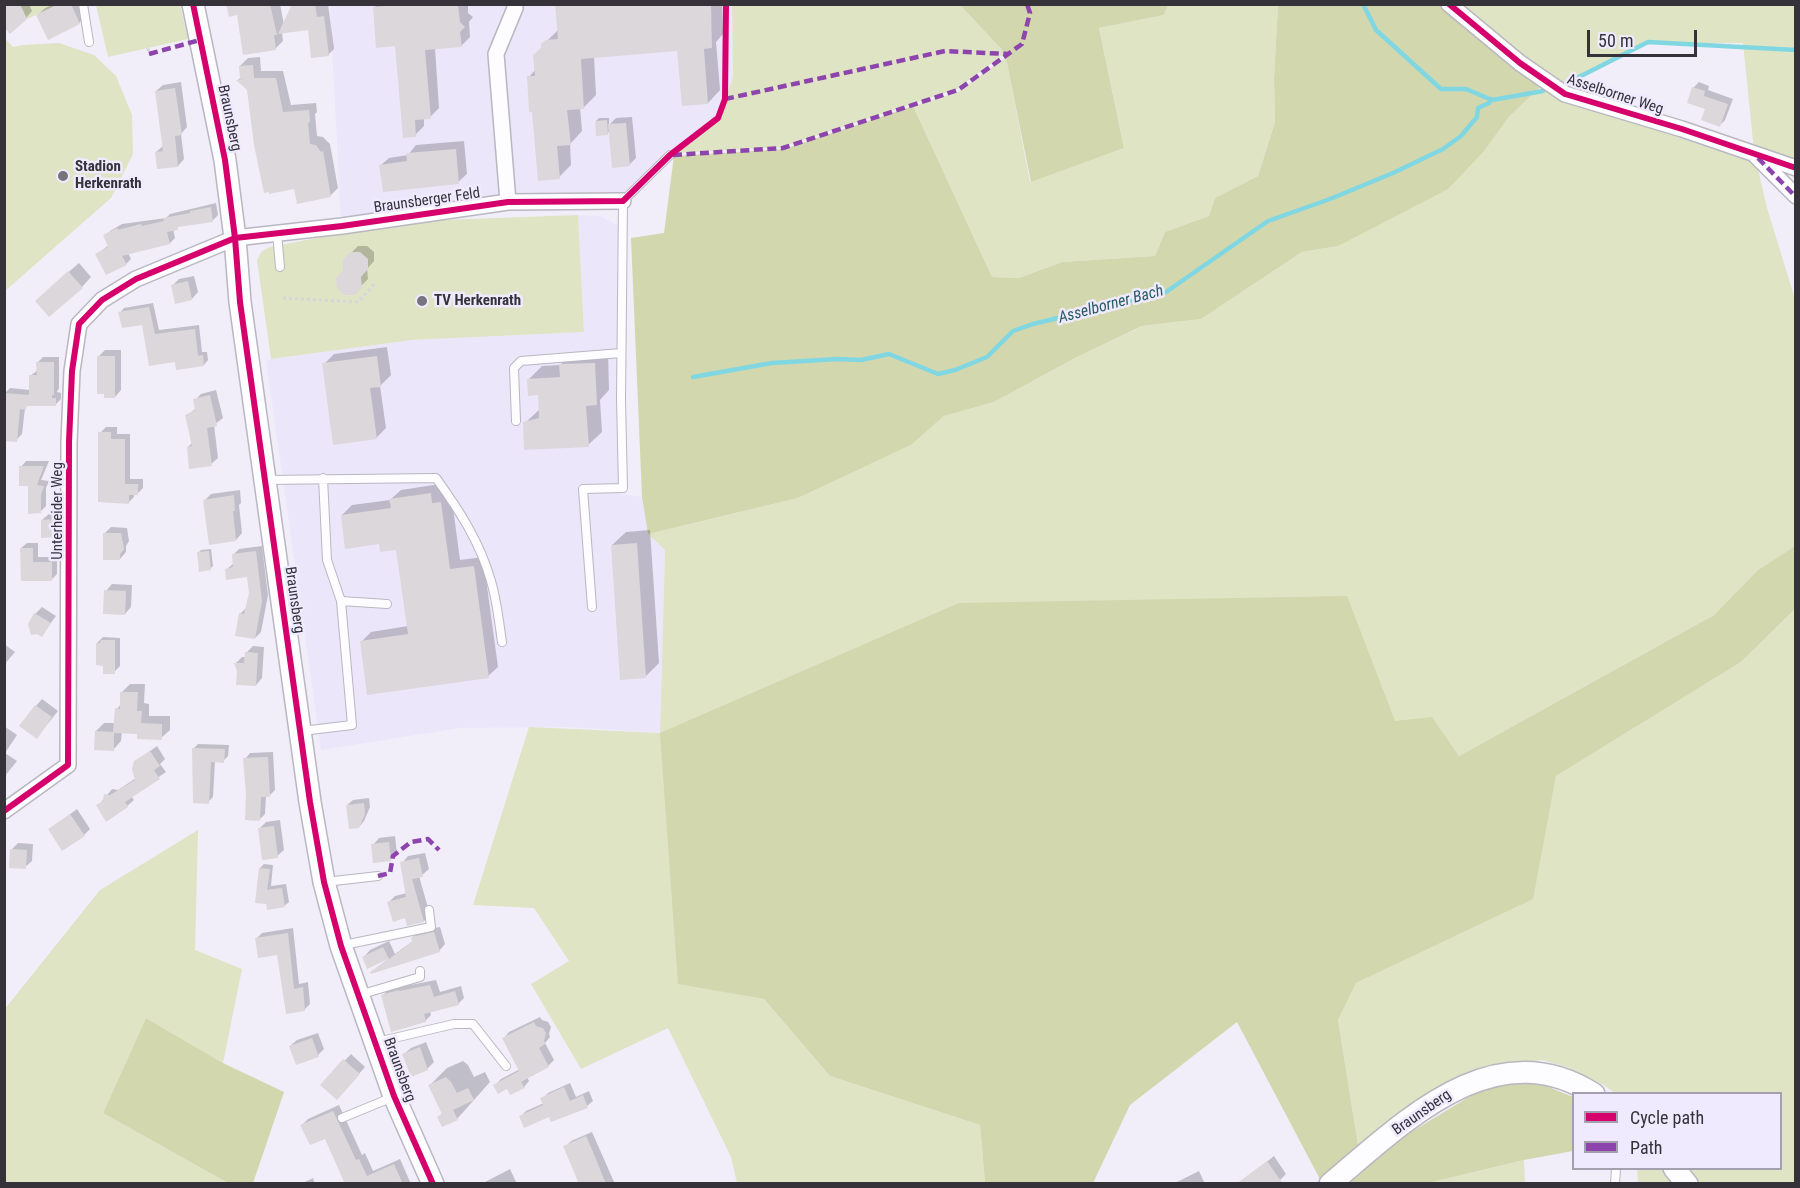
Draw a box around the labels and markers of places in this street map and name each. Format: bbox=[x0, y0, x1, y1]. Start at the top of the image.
place label: Stadion Herkenrath bbox=[75, 158, 142, 193]
marker: Stadion Herkenrath bbox=[56, 169, 70, 183]
place label: TV Herkenrath bbox=[434, 292, 521, 310]
marker: TV Herkenrath bbox=[415, 294, 429, 308]

